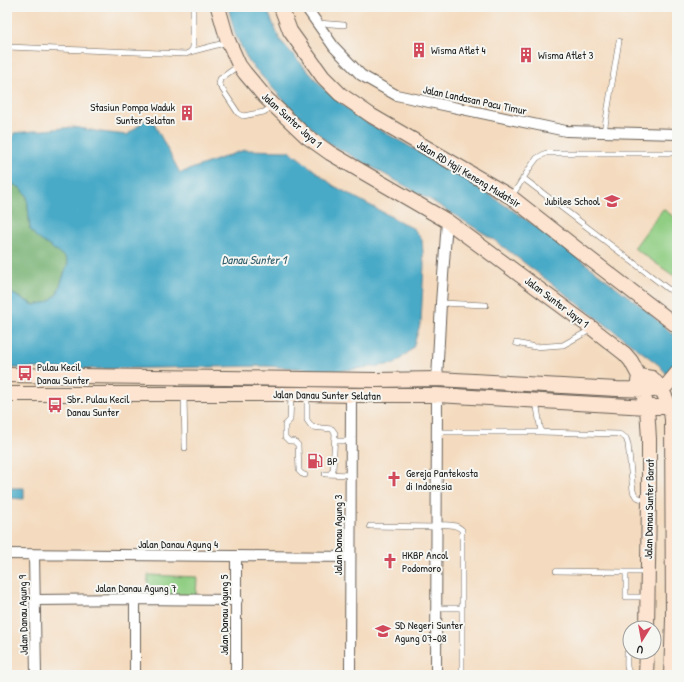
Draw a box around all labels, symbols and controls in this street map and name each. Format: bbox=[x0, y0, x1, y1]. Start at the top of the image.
building icon: Wisma Atlet 4 bbox=[410, 41, 428, 59]
place label: Wisma Atlet 4 bbox=[431, 43, 486, 57]
building icon: Wisma Atlet 3 bbox=[517, 46, 535, 64]
place label: Wisma Atlet 3 bbox=[538, 48, 594, 62]
street label: Jalan Landasan Pacu Timur bbox=[422, 82, 529, 118]
street label: Jalan Sunter Jaya 1 bbox=[259, 89, 325, 151]
place label: Stasiun Pompa Waduk Sunter Selatan bbox=[90, 100, 175, 127]
building icon: Stasiun Pompa Waduk Sunter Selatan bbox=[178, 104, 196, 122]
street label: Jalan RD Haji Keneng Mudatsir bbox=[414, 137, 524, 211]
school or university icon: Jubilee School bbox=[603, 192, 621, 210]
place label: Jubilee School bbox=[545, 194, 600, 208]
water label: Danau Sunter 1 bbox=[222, 251, 288, 268]
street label: Jalan Sunter Jaya 1 bbox=[522, 273, 592, 331]
place label: Pulau Kecil Danau Sunter bbox=[37, 360, 90, 387]
bus stop icon: Pulau Kecil Danau Sunter bbox=[16, 364, 34, 382]
street label: Jalan Danau Sunter Selatan bbox=[273, 387, 381, 403]
place label: Sbr. Pulau Kecil Danau Sunter bbox=[67, 392, 129, 419]
bus stop icon: Sbr. Pulau Kecil Danau Sunter bbox=[46, 396, 64, 414]
fuel station icon: BP bbox=[306, 452, 324, 470]
place label: BP bbox=[327, 454, 338, 468]
street label: Jalan Danau Sunter Barat bbox=[641, 458, 657, 559]
place label: Gereja Pantekosta di Indonesia bbox=[406, 466, 478, 493]
church icon: Gereja Pantekosta di Indonesia bbox=[385, 470, 403, 488]
street label: Jalan Danau Agung 3 bbox=[331, 495, 345, 575]
street label: Jalan Danau Agung 4 bbox=[138, 537, 218, 551]
place label: HKBP Ancol Podomoro bbox=[402, 548, 448, 575]
church icon: HKBP Ancol Podomoro bbox=[381, 552, 399, 570]
street label: Jalan Danau Agung 5 bbox=[217, 574, 231, 655]
street label: Jalan Danau Agung 9 bbox=[15, 575, 31, 655]
street label: Jalan Danau Agung 7 bbox=[95, 581, 177, 595]
place label: SD Negeri Sunter Agung 07-08 bbox=[395, 618, 464, 645]
north arrow bbox=[622, 620, 662, 660]
school or university icon: SD Negeri Sunter Agung 07-08 bbox=[374, 622, 392, 640]
text: U bbox=[636, 642, 644, 657]

